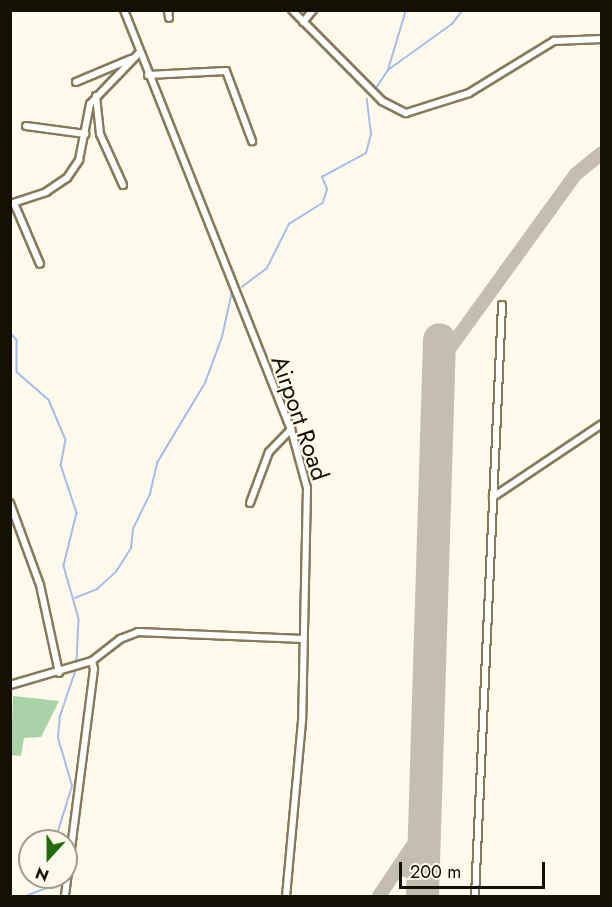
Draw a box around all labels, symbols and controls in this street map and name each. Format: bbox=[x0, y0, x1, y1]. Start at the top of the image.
street label: Airport Road bbox=[265, 352, 335, 484]
north arrow bbox=[18, 829, 78, 889]
scale bar bbox=[402, 850, 548, 888]
text: 200 m bbox=[410, 859, 461, 885]
text: N bbox=[32, 861, 52, 887]

